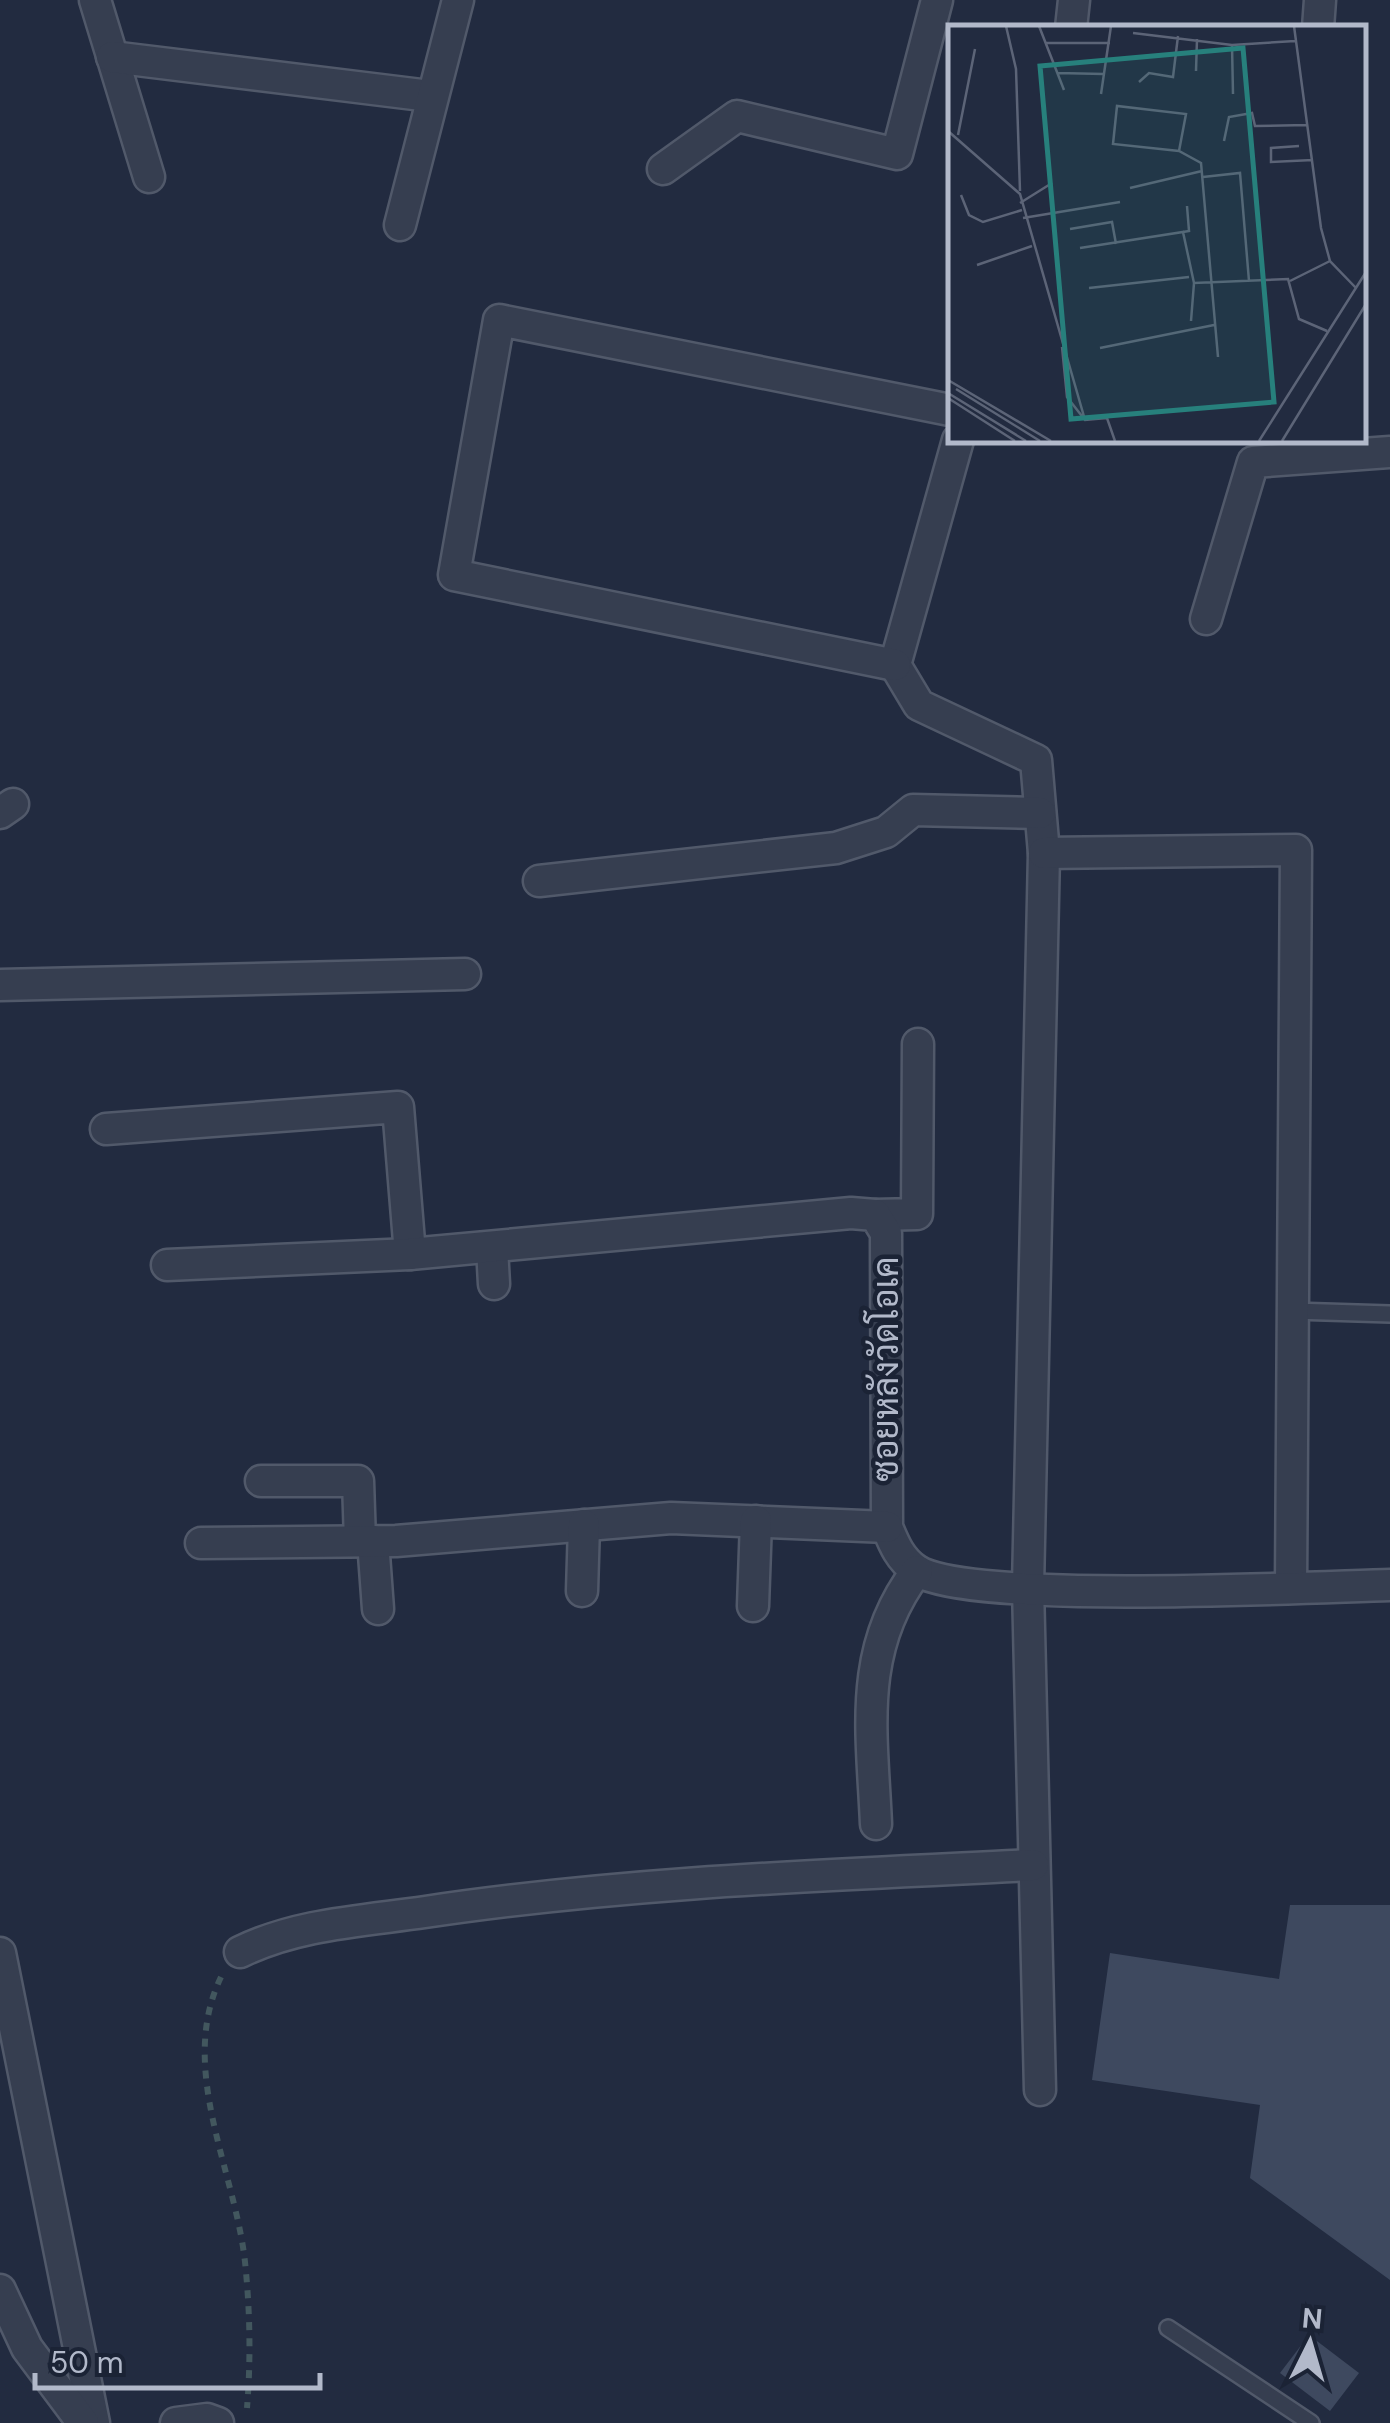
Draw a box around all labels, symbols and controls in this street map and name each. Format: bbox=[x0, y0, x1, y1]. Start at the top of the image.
inset map bbox=[948, 25, 1365, 442]
street label: ซอยหลังวัดโอเค bbox=[863, 1257, 909, 1481]
north arrow bbox=[1260, 2293, 1360, 2393]
text: N bbox=[1300, 2299, 1324, 2338]
scale bar bbox=[35, 2328, 320, 2390]
text: 50 m bbox=[50, 2343, 124, 2382]

